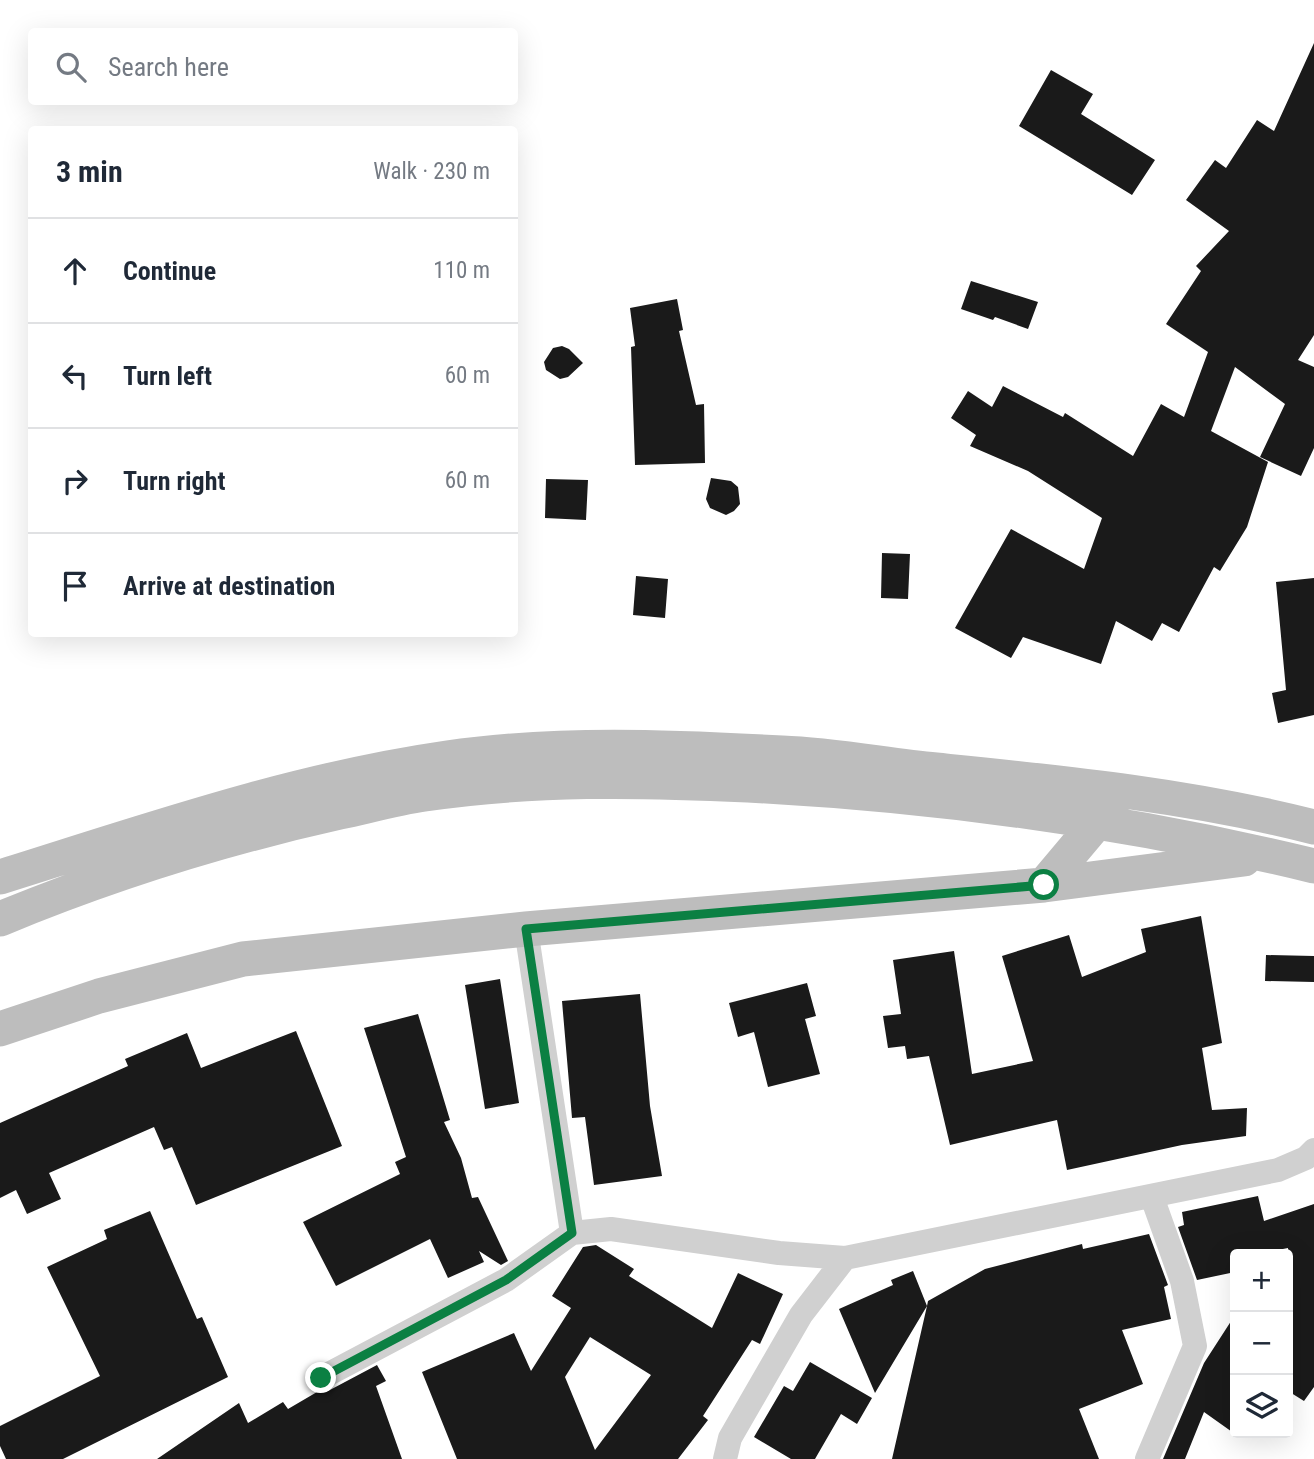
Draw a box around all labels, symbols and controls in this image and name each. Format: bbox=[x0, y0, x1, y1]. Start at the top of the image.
search box bbox=[28, 28, 518, 105]
icon: search bbox=[52, 48, 90, 86]
text: Search here bbox=[108, 52, 229, 82]
text: 3 min bbox=[56, 154, 123, 189]
text: Walk · 230 m bbox=[373, 158, 490, 185]
icon: ahead bbox=[56, 252, 94, 290]
text: Continue bbox=[123, 256, 216, 286]
text: 110 m bbox=[433, 257, 490, 284]
icon: left bbox=[56, 357, 94, 395]
text: Turn left bbox=[123, 361, 212, 391]
text: 60 m bbox=[445, 362, 490, 389]
icon: right bbox=[56, 462, 94, 500]
text: Turn right bbox=[123, 466, 225, 496]
text: 60 m bbox=[445, 467, 490, 494]
icon: arrive bbox=[56, 567, 94, 605]
text: Arrive at destination bbox=[123, 571, 335, 601]
route start bbox=[1028, 869, 1059, 900]
map controls bbox=[1230, 1249, 1293, 1438]
button: + bbox=[1230, 1249, 1293, 1312]
button: − bbox=[1230, 1312, 1293, 1375]
route end bbox=[305, 1362, 336, 1393]
button: layers bbox=[1230, 1375, 1293, 1438]

